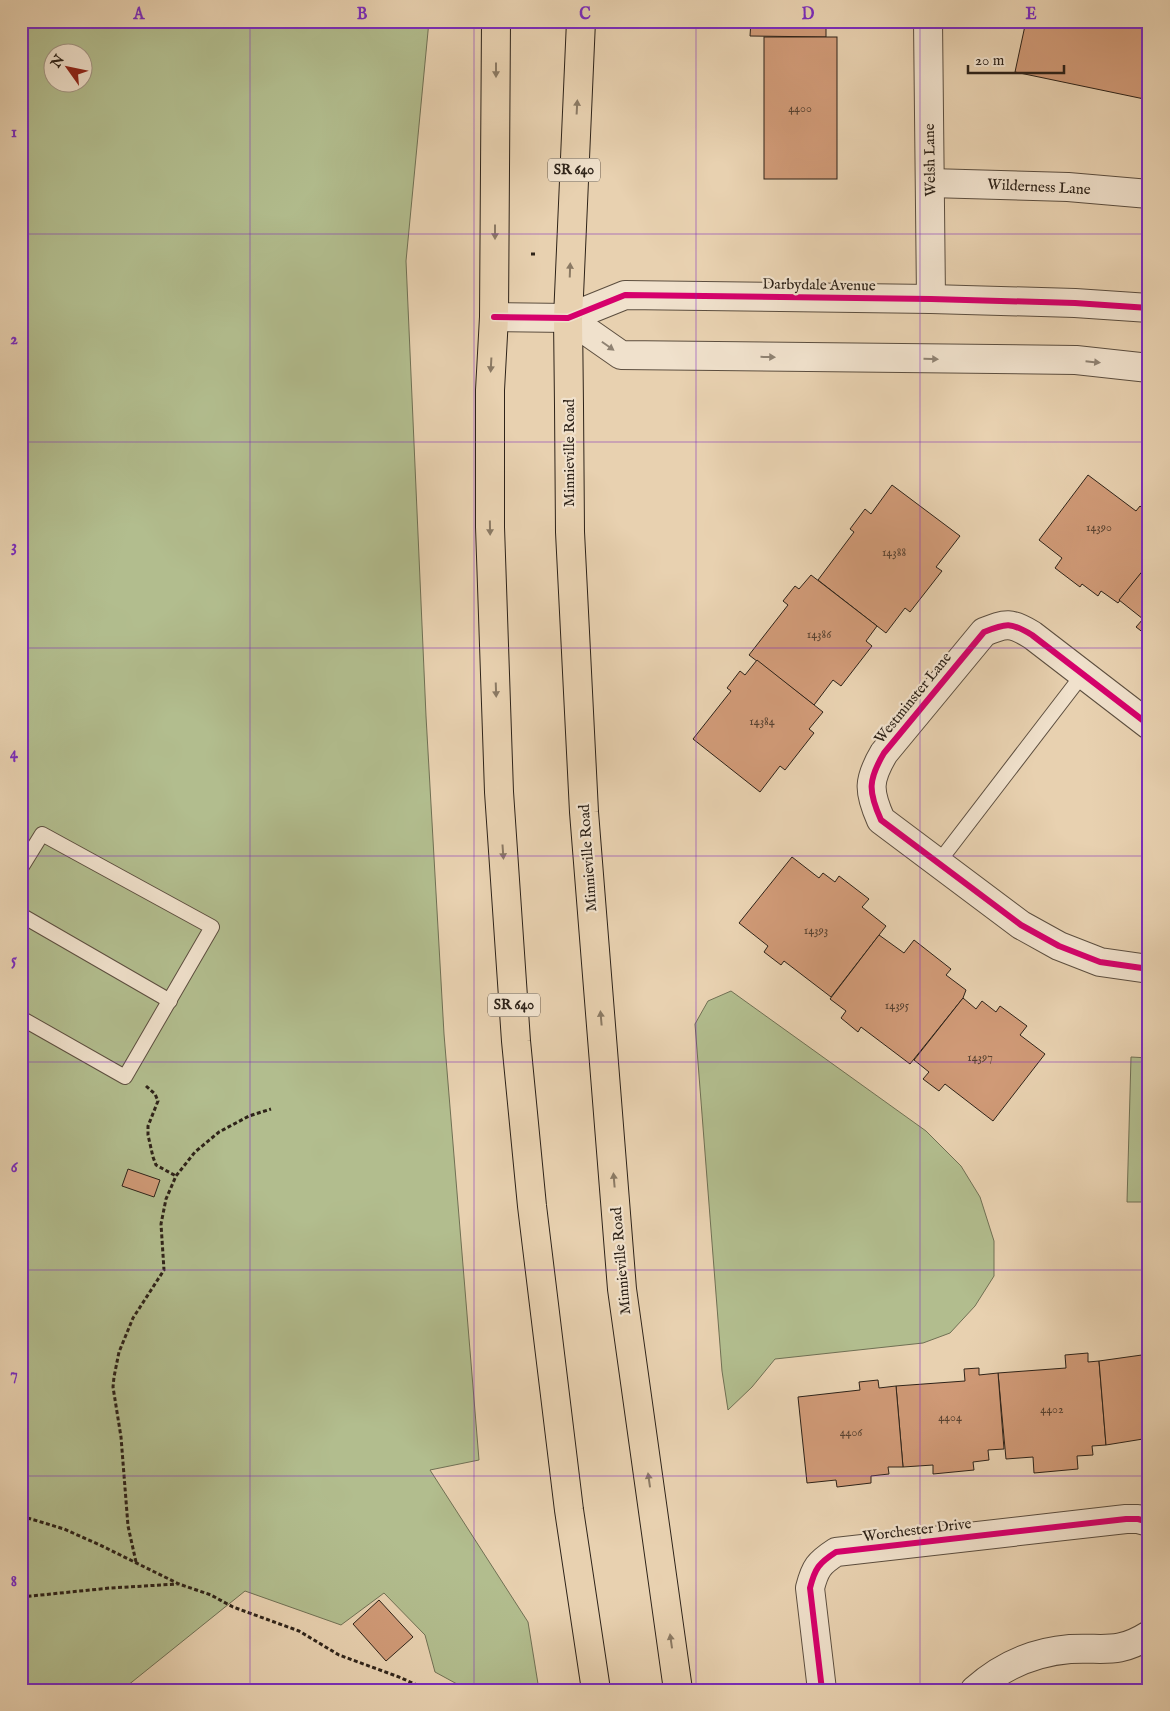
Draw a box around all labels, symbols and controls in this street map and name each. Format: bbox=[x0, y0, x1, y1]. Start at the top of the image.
text: A bbox=[133, 5, 146, 25]
text: B bbox=[357, 5, 368, 25]
text: C bbox=[579, 5, 591, 25]
text: D bbox=[802, 5, 815, 25]
text: E bbox=[1025, 5, 1037, 25]
north arrow bbox=[42, 42, 92, 92]
scale bar bbox=[968, 42, 1064, 74]
text: N bbox=[47, 51, 69, 72]
text: 20 m bbox=[975, 51, 1005, 70]
one-way arrow bbox=[492, 62, 500, 78]
one-way arrow bbox=[573, 99, 581, 115]
house number: 4400 bbox=[788, 101, 812, 116]
text: 1 bbox=[11, 123, 17, 143]
street label: Welsh Lane bbox=[920, 123, 940, 197]
road number: SR 640 bbox=[548, 158, 600, 182]
street label: Wilderness Lane bbox=[987, 175, 1091, 199]
one-way arrow bbox=[491, 225, 499, 241]
one-way arrow bbox=[566, 261, 574, 277]
street label: Darbydale Avenue bbox=[762, 275, 876, 295]
text: 2 bbox=[10, 330, 18, 350]
one-way arrow bbox=[602, 341, 615, 351]
one-way arrow bbox=[760, 353, 776, 361]
one-way arrow bbox=[923, 355, 939, 363]
one-way arrow bbox=[487, 357, 495, 373]
one-way arrow bbox=[1085, 358, 1101, 366]
street label: Minnieville Road bbox=[560, 398, 579, 507]
one-way arrow bbox=[487, 520, 495, 536]
house number: 14390 bbox=[1086, 520, 1112, 535]
text: 3 bbox=[11, 537, 17, 557]
house number: 14388 bbox=[882, 545, 906, 560]
house number: 14386 bbox=[807, 627, 832, 642]
street label: Westminster Lane bbox=[870, 648, 956, 748]
one-way arrow bbox=[492, 682, 500, 698]
house number: 14384 bbox=[749, 714, 775, 729]
text: 4 bbox=[10, 744, 19, 764]
street label: Minnieville Road bbox=[575, 803, 601, 912]
one-way arrow bbox=[500, 845, 508, 861]
house number: 14393 bbox=[804, 923, 828, 938]
text: 5 bbox=[11, 951, 17, 971]
road number: SR 640 bbox=[488, 994, 540, 1016]
house number: 14395 bbox=[885, 998, 910, 1013]
one-way arrow bbox=[596, 1010, 604, 1026]
house number: 14397 bbox=[967, 1050, 993, 1065]
text: 6 bbox=[11, 1158, 19, 1178]
one-way arrow bbox=[609, 1172, 617, 1188]
street label: Minnieville Road bbox=[607, 1205, 635, 1316]
text: 7 bbox=[10, 1365, 18, 1385]
house number: 4402 bbox=[1040, 1402, 1064, 1417]
house number: 4404 bbox=[938, 1410, 962, 1425]
house number: 4406 bbox=[840, 1425, 863, 1440]
one-way arrow bbox=[644, 1472, 652, 1488]
street label: Worchester Drive bbox=[862, 1514, 973, 1546]
text: 8 bbox=[11, 1572, 17, 1592]
one-way arrow bbox=[667, 1633, 675, 1649]

